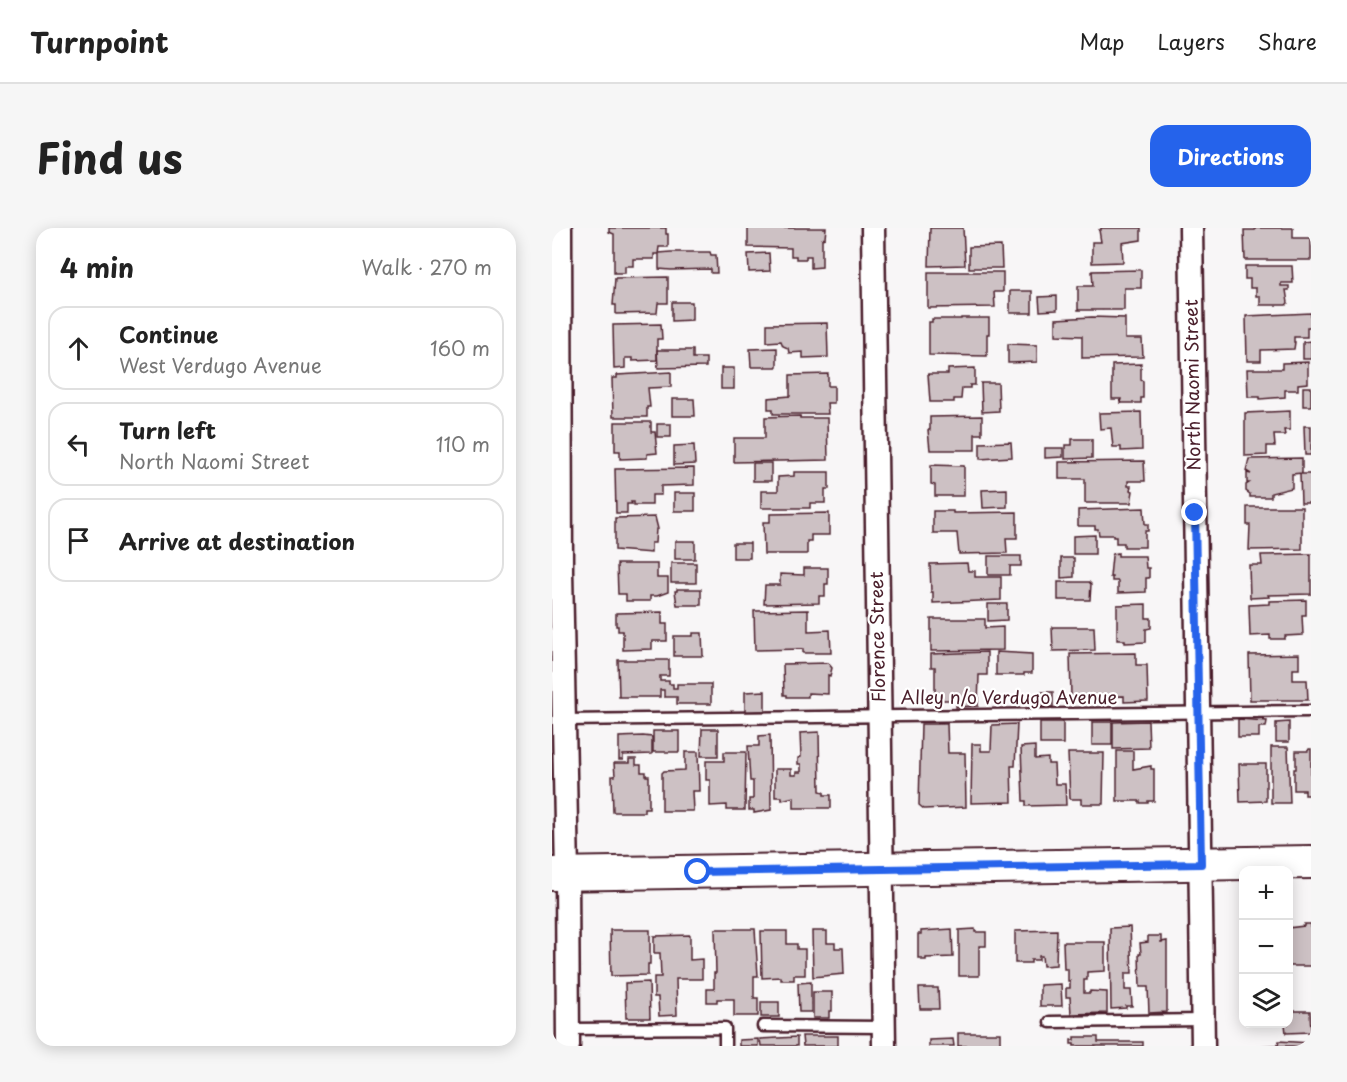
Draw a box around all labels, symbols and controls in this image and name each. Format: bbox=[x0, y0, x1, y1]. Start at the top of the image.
text: Turnpoint bbox=[30, 20, 169, 63]
text: Map bbox=[1080, 25, 1124, 57]
text: Layers bbox=[1157, 25, 1225, 57]
text: Share bbox=[1258, 25, 1317, 57]
text: Find us bbox=[36, 125, 183, 188]
button: Directions bbox=[1150, 125, 1311, 187]
text: 4 min bbox=[60, 248, 134, 287]
text: Walk · 270 m bbox=[361, 252, 492, 282]
street label: North Naomi Street bbox=[1177, 299, 1206, 471]
text: Continue bbox=[119, 317, 218, 350]
icon: ahead bbox=[62, 332, 95, 365]
text: 160 m bbox=[430, 333, 490, 363]
text: West Verdugo Avenue bbox=[119, 350, 322, 380]
text: Turn left bbox=[119, 413, 216, 446]
icon: left bbox=[62, 428, 95, 461]
text: 110 m bbox=[436, 429, 490, 459]
text: North Naomi Street bbox=[119, 446, 309, 476]
route end bbox=[1181, 499, 1207, 525]
icon: arrive bbox=[62, 524, 95, 557]
text: Arrive at destination bbox=[119, 524, 355, 557]
street label: Florence Street bbox=[862, 571, 891, 703]
street label: Alley n/o Verdugo Avenue bbox=[901, 683, 1118, 710]
route start bbox=[684, 858, 710, 884]
map controls bbox=[1239, 866, 1293, 1028]
button: + bbox=[1239, 866, 1293, 920]
button: − bbox=[1239, 920, 1293, 974]
button: layers bbox=[1239, 974, 1293, 1028]

